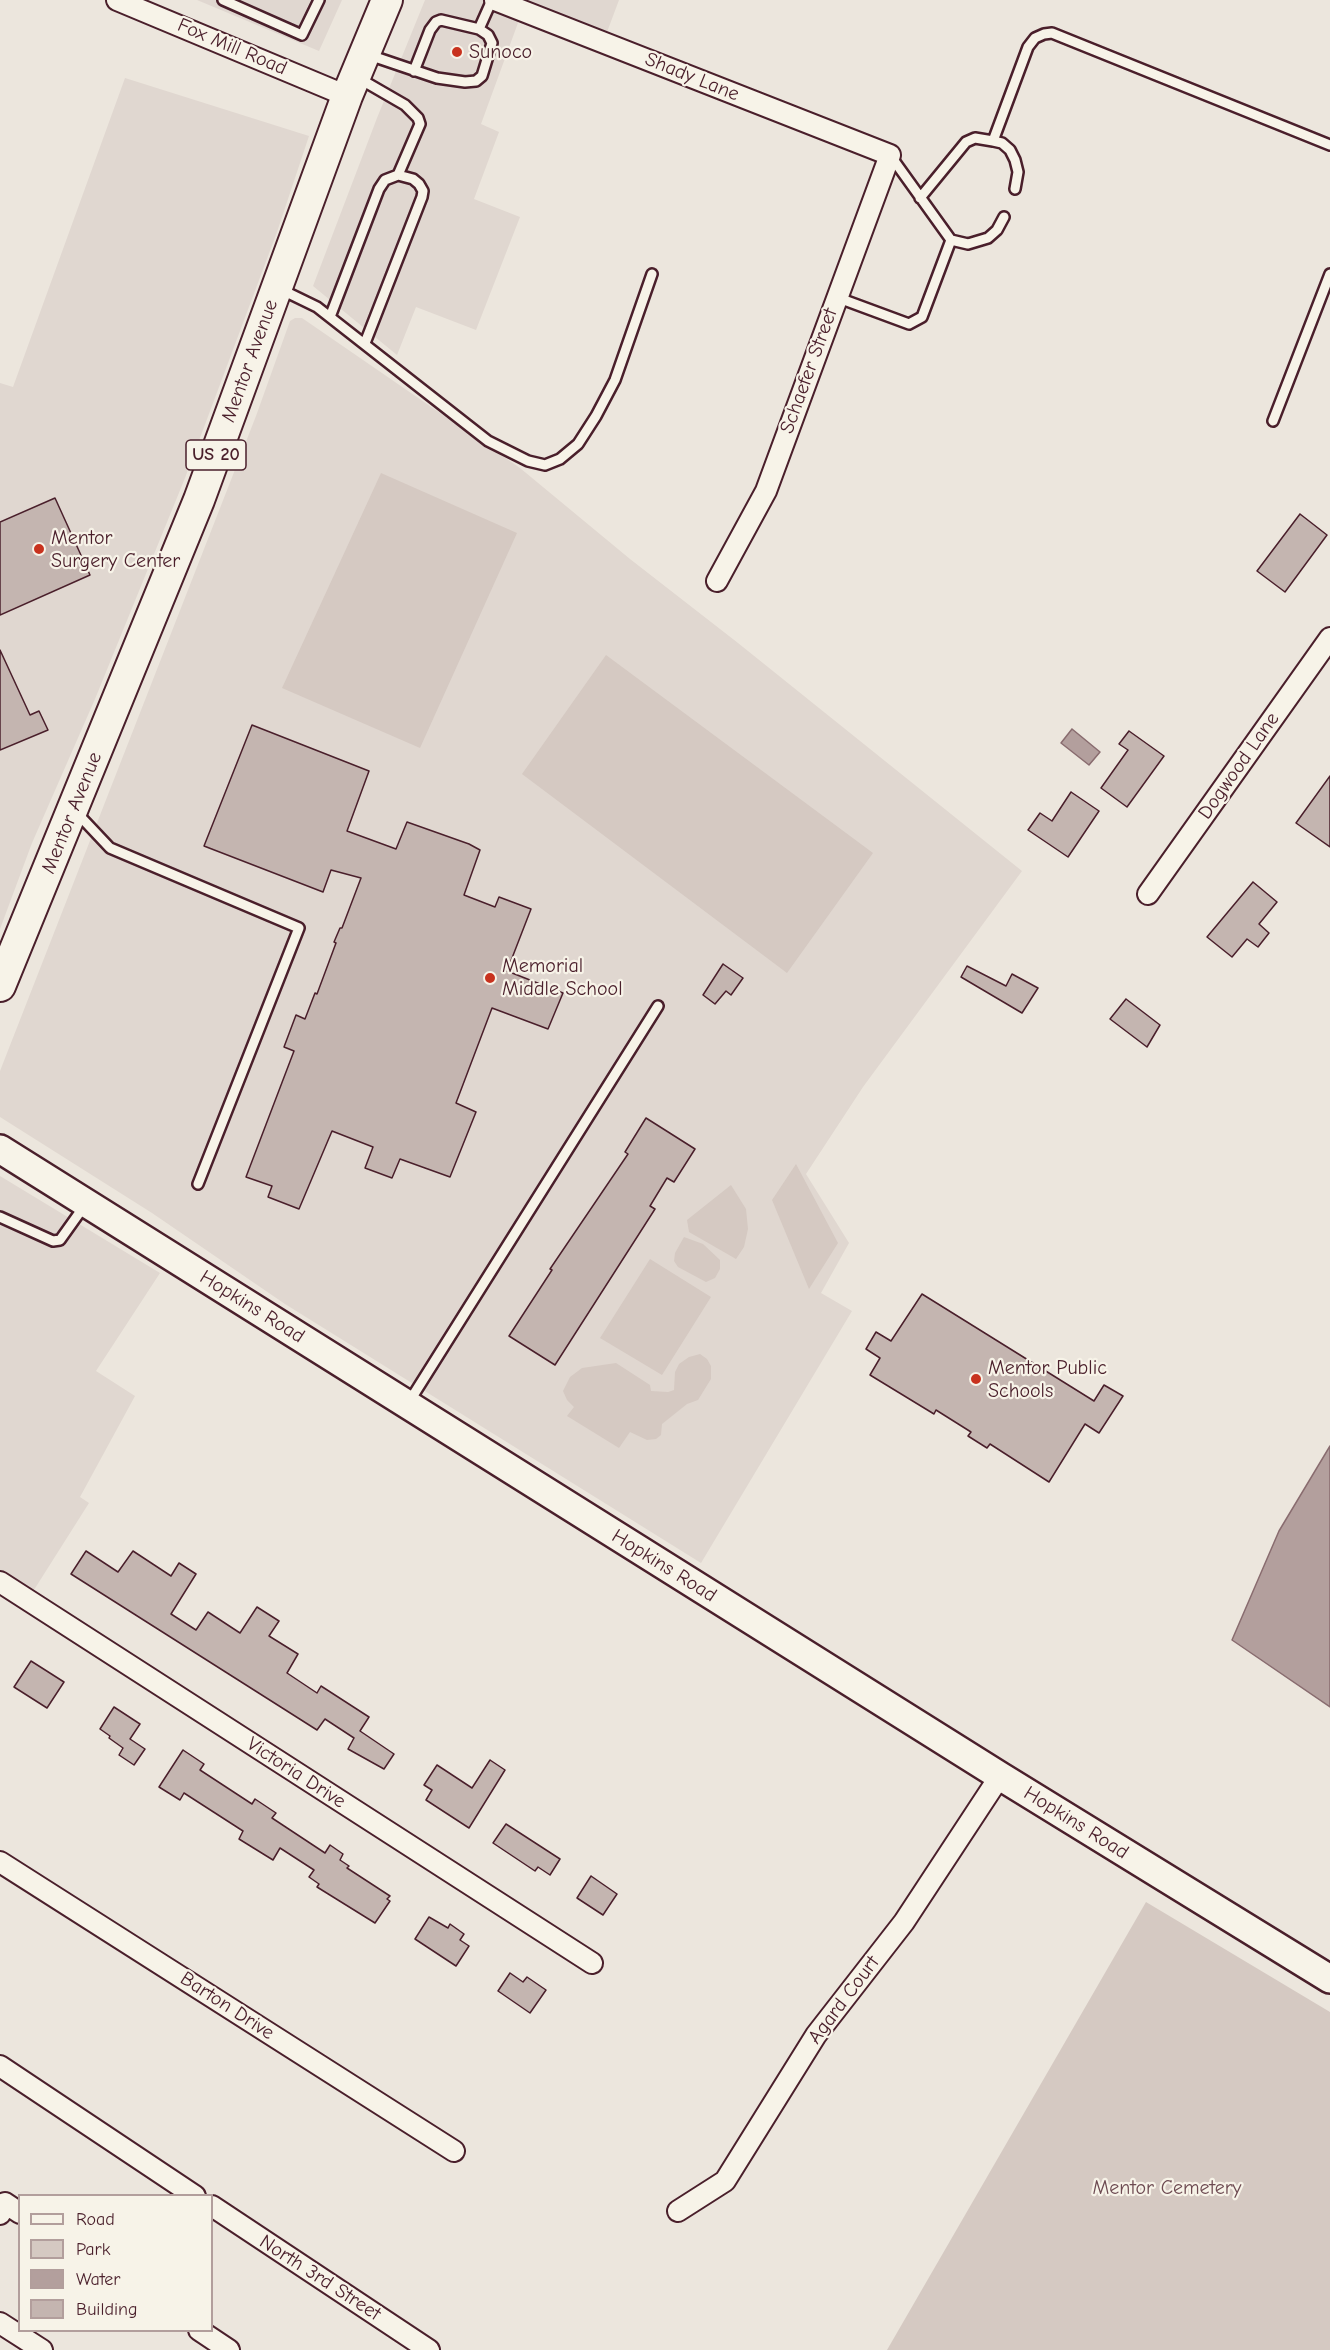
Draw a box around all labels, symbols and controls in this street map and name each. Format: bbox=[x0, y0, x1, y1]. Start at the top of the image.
street label: Fox Mill Road bbox=[174, 13, 290, 81]
place label: Sunoco bbox=[469, 40, 532, 64]
marker: Sunoco bbox=[450, 45, 464, 59]
street label: Shady Lane bbox=[641, 47, 743, 107]
street label: Mentor Avenue bbox=[217, 296, 283, 426]
street label: Schaefer Street bbox=[775, 305, 843, 437]
road number: US 20 bbox=[186, 440, 246, 470]
place label: Mentor Surgery Center bbox=[51, 526, 180, 573]
marker: Mentor Surgery Center bbox=[32, 542, 46, 556]
street label: Dogwood Lane bbox=[1193, 708, 1285, 824]
street label: Mentor Avenue bbox=[37, 749, 107, 877]
place label: Memorial Middle School bbox=[502, 954, 623, 1001]
marker: Memorial Middle School bbox=[483, 971, 497, 985]
street label: Hopkins Road bbox=[195, 1265, 309, 1349]
place label: Mentor Public Schools bbox=[988, 1356, 1107, 1403]
marker: Mentor Public Schools bbox=[969, 1372, 983, 1386]
street label: Hopkins Road bbox=[607, 1524, 721, 1608]
street label: Victoria Drive bbox=[242, 1732, 350, 1814]
street label: Hopkins Road bbox=[1019, 1781, 1133, 1865]
street label: Agard Court bbox=[803, 1951, 885, 2049]
street label: Barton Drive bbox=[176, 1967, 278, 2045]
park label: Mentor Cemetery bbox=[1092, 2176, 1242, 2200]
legend bbox=[18, 2194, 213, 2332]
text: Road bbox=[76, 2209, 115, 2230]
street label: North 3rd Street bbox=[255, 2230, 385, 2326]
text: Park bbox=[76, 2239, 110, 2260]
text: Water bbox=[76, 2269, 120, 2290]
text: Building bbox=[76, 2299, 138, 2320]

